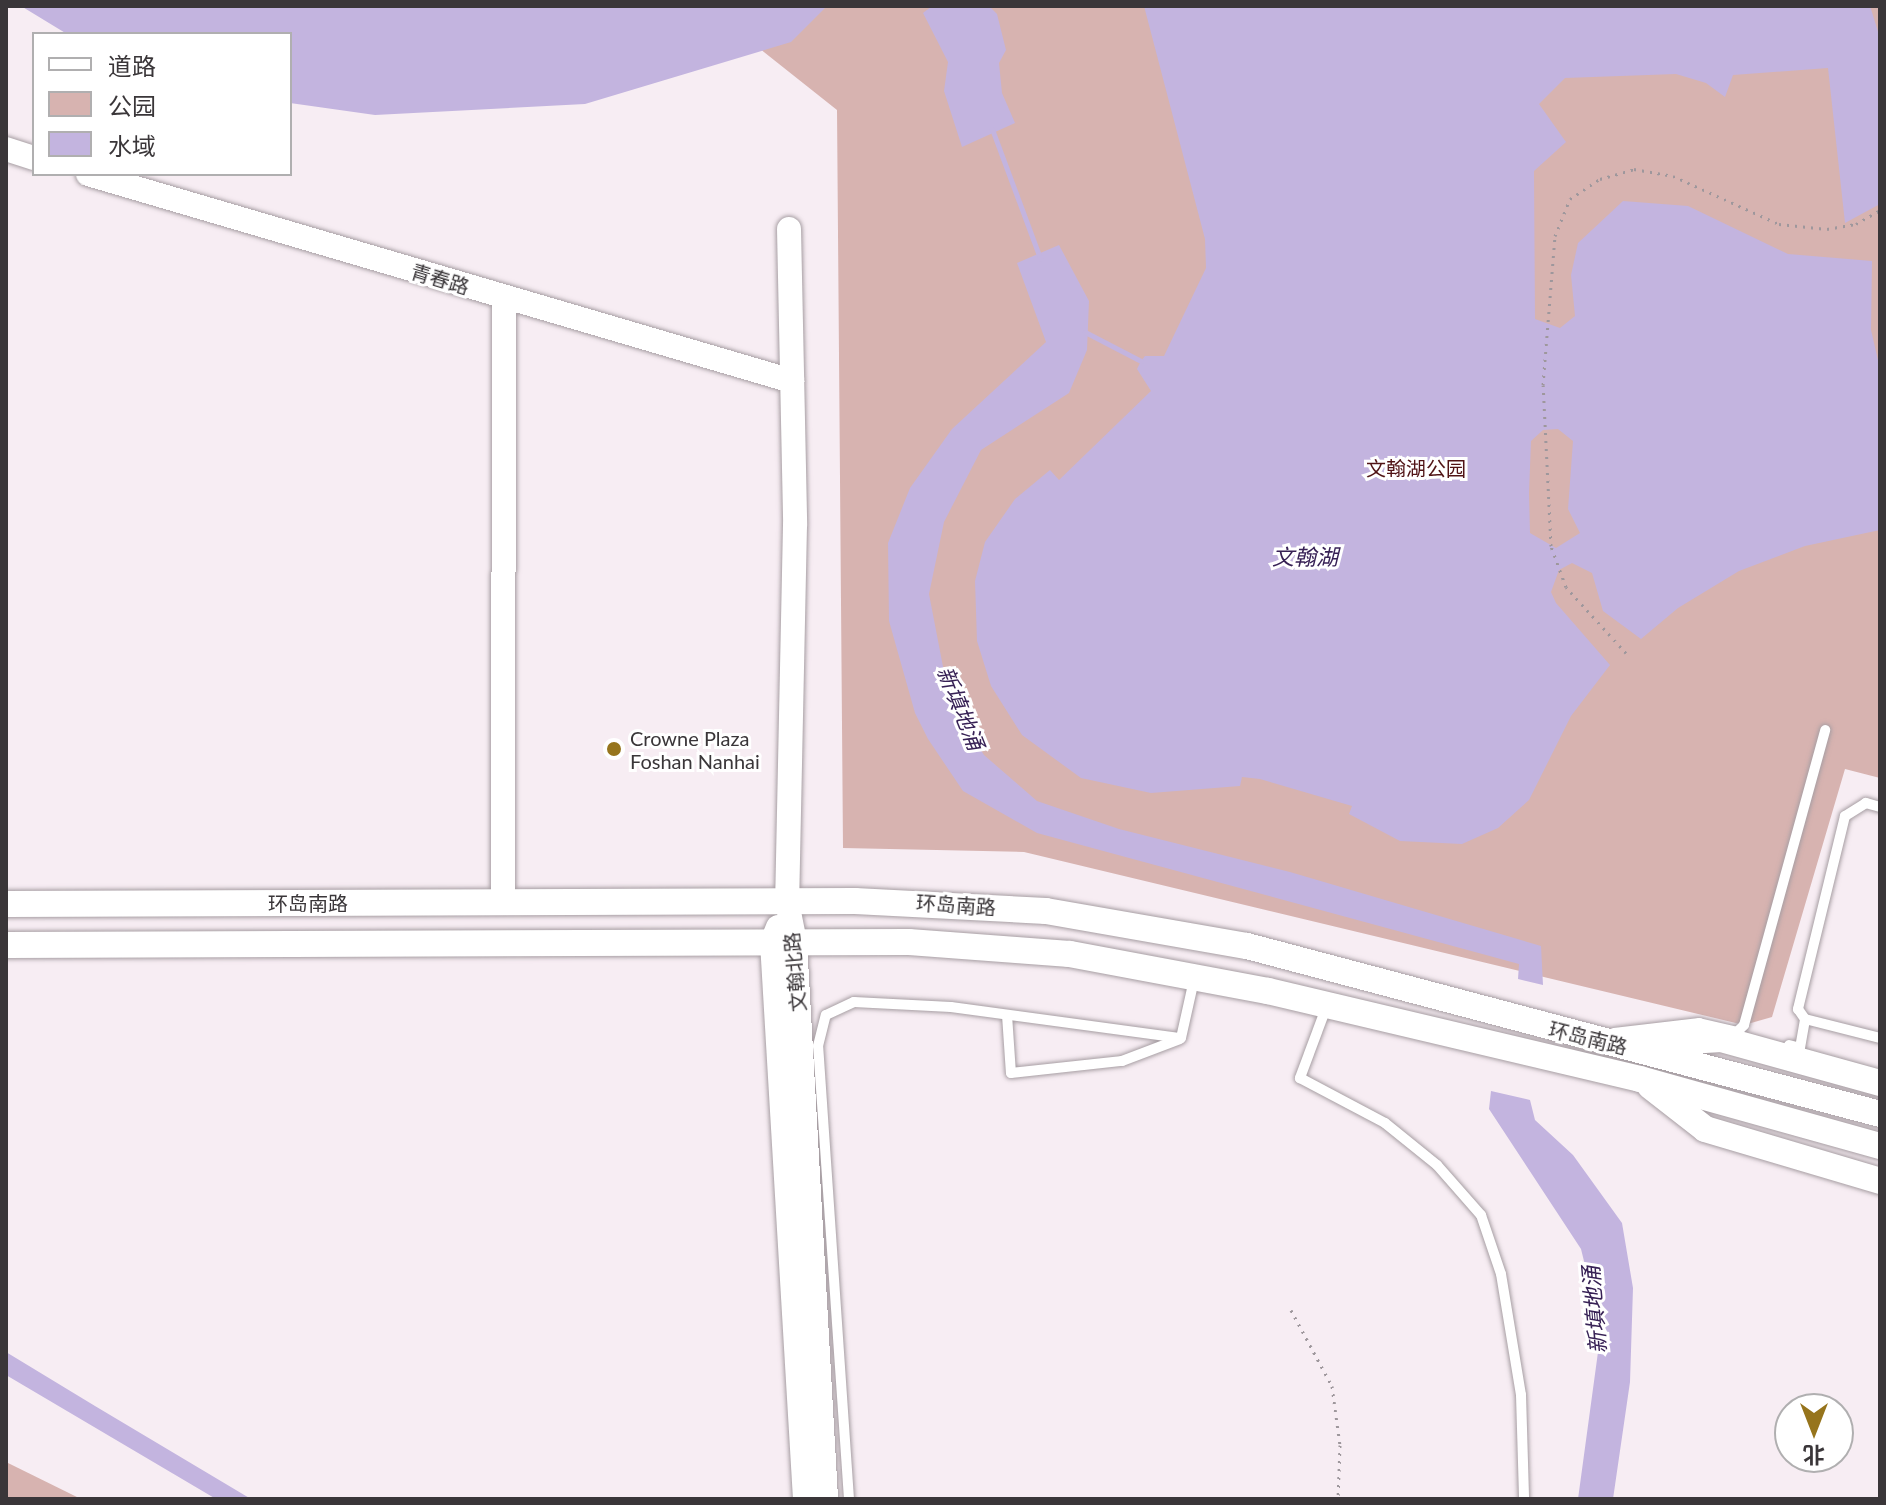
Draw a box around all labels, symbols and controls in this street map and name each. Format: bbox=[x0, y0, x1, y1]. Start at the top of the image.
legend bbox=[32, 32, 292, 176]
text: 道路 bbox=[108, 51, 156, 80]
text: 公园 bbox=[108, 91, 156, 120]
text: 水域 bbox=[108, 131, 156, 160]
street label: 青春路 bbox=[408, 259, 472, 299]
park label: 文翰湖公园 bbox=[1366, 456, 1466, 480]
water label: 文翰湖 bbox=[1272, 544, 1338, 570]
water label: 新填地涌 bbox=[932, 662, 990, 754]
place label: Crowne Plaza Foshan Nanhai bbox=[630, 726, 760, 773]
marker: Crowne Plaza Foshan Nanhai bbox=[605, 740, 623, 758]
street label: 环岛南路 bbox=[915, 890, 997, 920]
street label: 环岛南路 bbox=[268, 891, 348, 915]
street label: 文翰北路 bbox=[780, 931, 810, 1013]
street label: 环岛南路 bbox=[1546, 1017, 1630, 1059]
water label: 新填地涌 bbox=[1577, 1265, 1611, 1355]
north arrow bbox=[1774, 1393, 1854, 1473]
text: 北 bbox=[1803, 1442, 1825, 1469]

